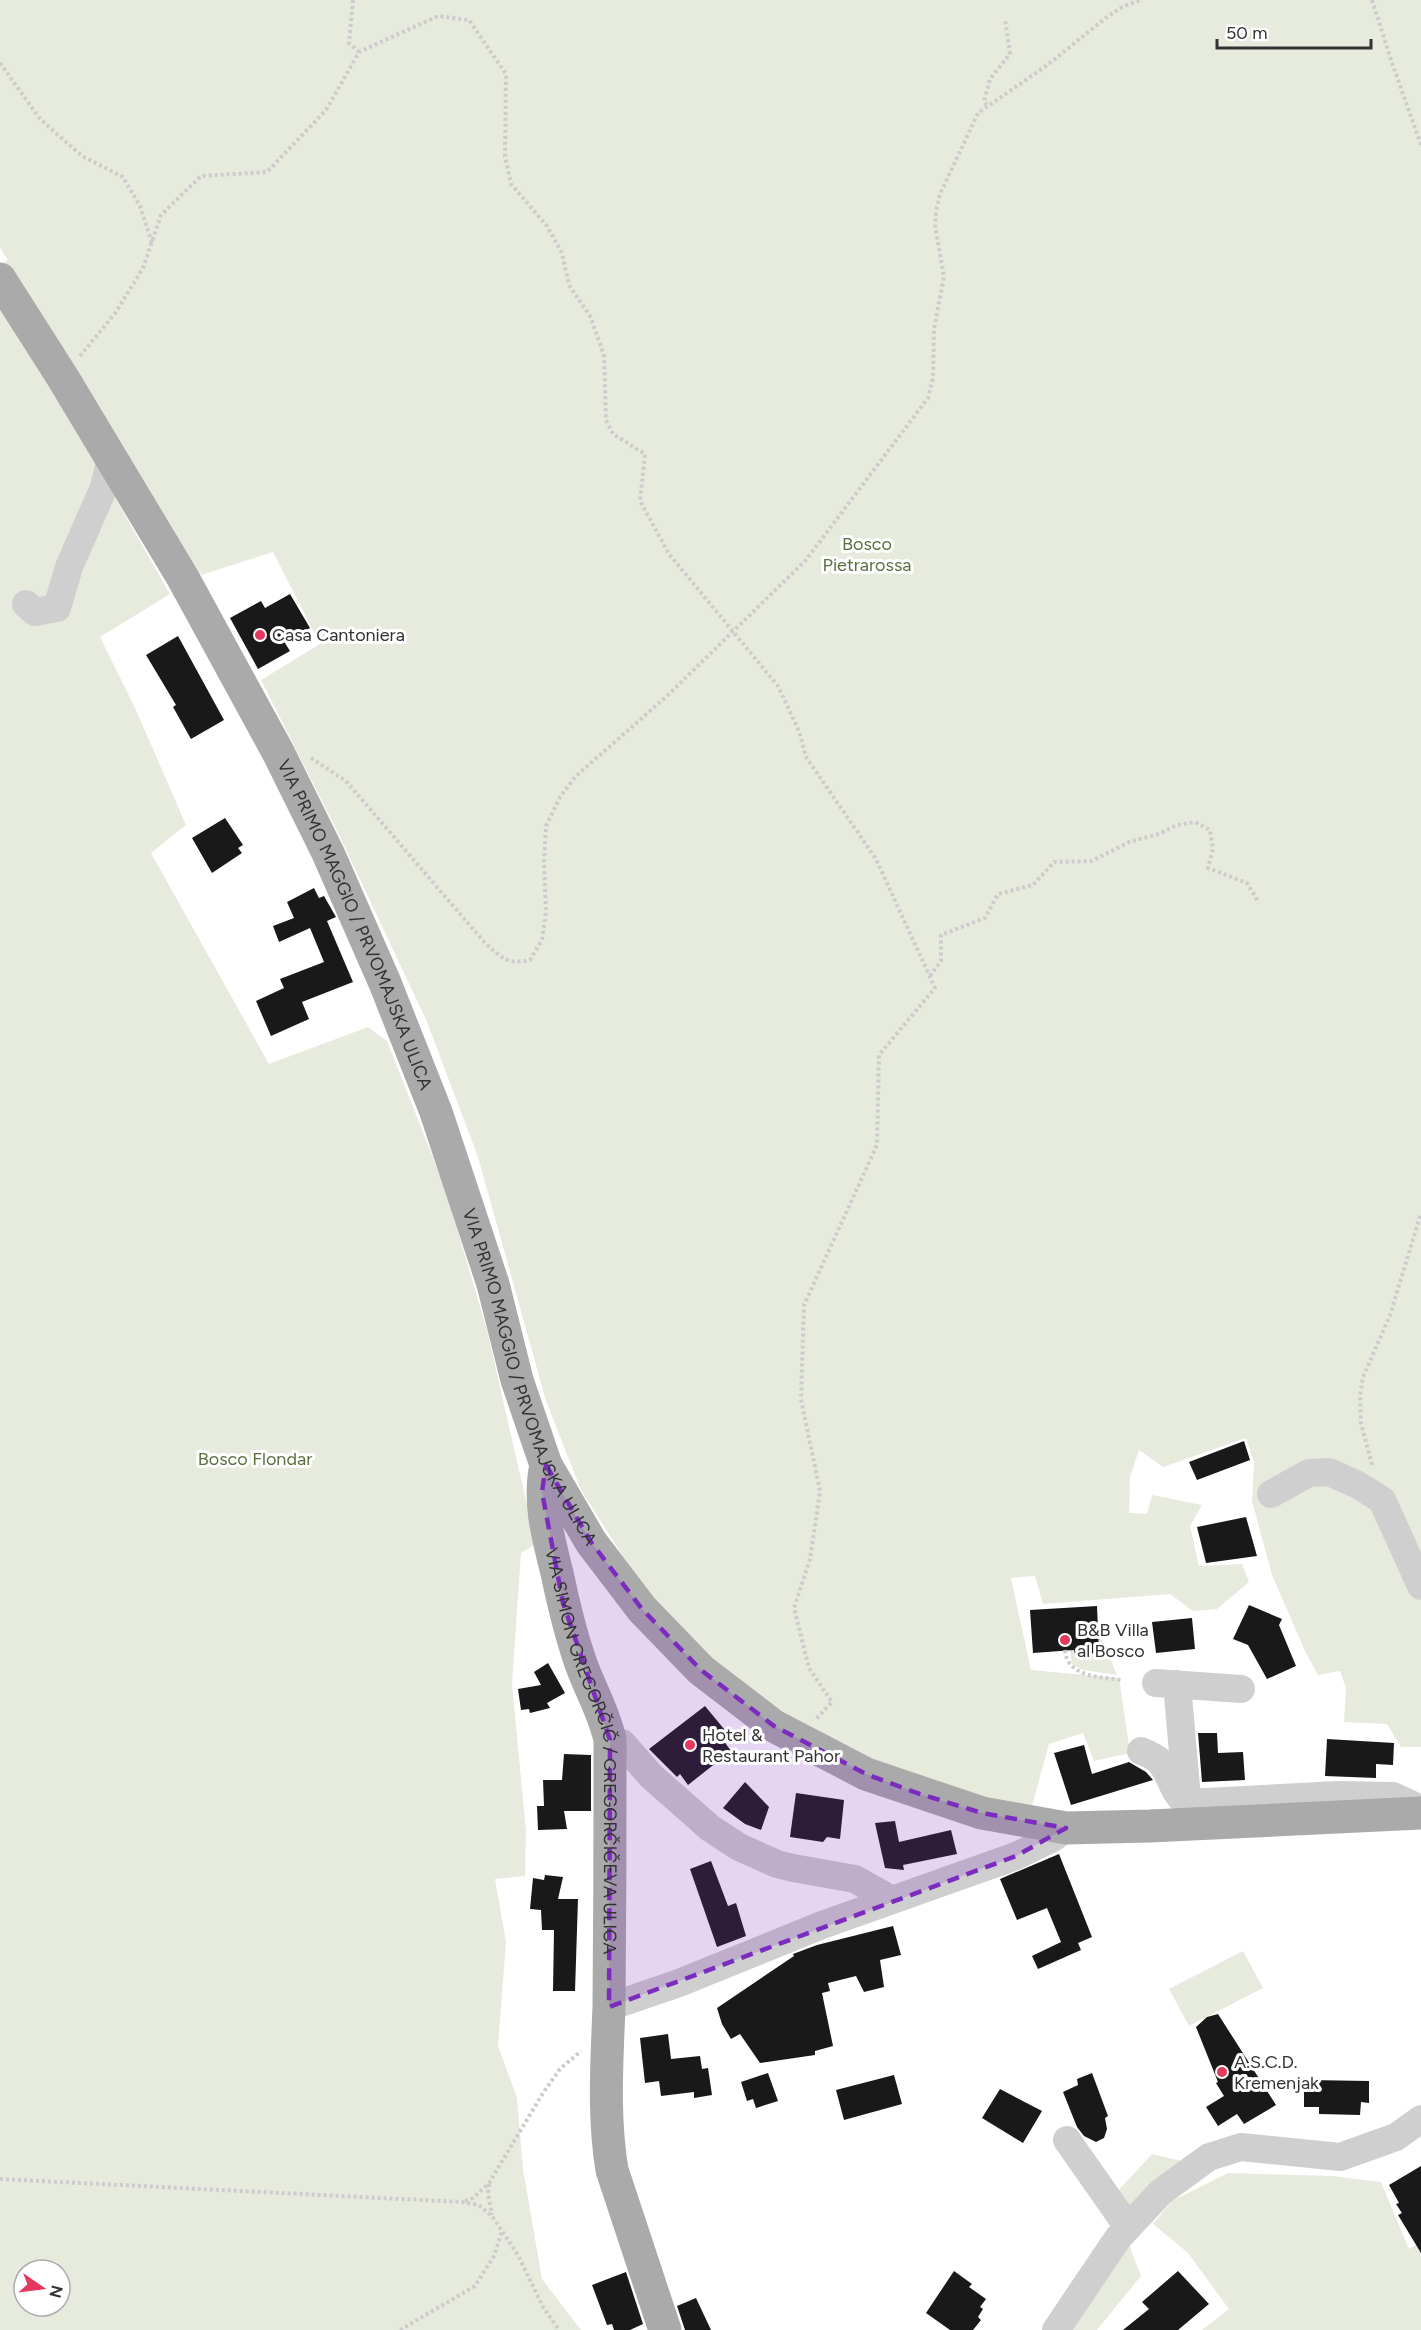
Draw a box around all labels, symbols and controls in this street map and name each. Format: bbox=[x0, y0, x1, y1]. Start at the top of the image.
scale bar bbox=[1217, 12, 1372, 50]
text: 50 m bbox=[1226, 22, 1268, 44]
park label: Bosco Pietrarossa bbox=[823, 533, 911, 576]
place label: Casa Cantoniera bbox=[272, 624, 405, 646]
marker: Casa Cantoniera bbox=[253, 628, 267, 642]
street label: VIA PRIMO MAGGIO / PRVOMAJSKA ULICA bbox=[272, 756, 437, 1093]
street label: VIA PRIMO MAGGIO / PRVOMAJSKA ULICA bbox=[458, 1206, 602, 1549]
park label: Bosco Flondar bbox=[198, 1448, 312, 1470]
street label: VIA SIMON GREGORČIČ / GREGORČIČEVA ULICA bbox=[540, 1546, 621, 1954]
place label: B&B Villa al Bosco bbox=[1077, 1619, 1149, 1662]
marker: B&B Villa al Bosco bbox=[1058, 1633, 1072, 1647]
place label: Hotel & Restaurant Pahor bbox=[702, 1724, 840, 1767]
marker: Hotel & Restaurant Pahor bbox=[683, 1738, 697, 1752]
place label: A.S.C.D. Kremenjak bbox=[1234, 2051, 1319, 2094]
marker: A.S.C.D. Kremenjak bbox=[1215, 2065, 1229, 2079]
north arrow bbox=[12, 2258, 72, 2318]
text: N bbox=[45, 2283, 67, 2300]

